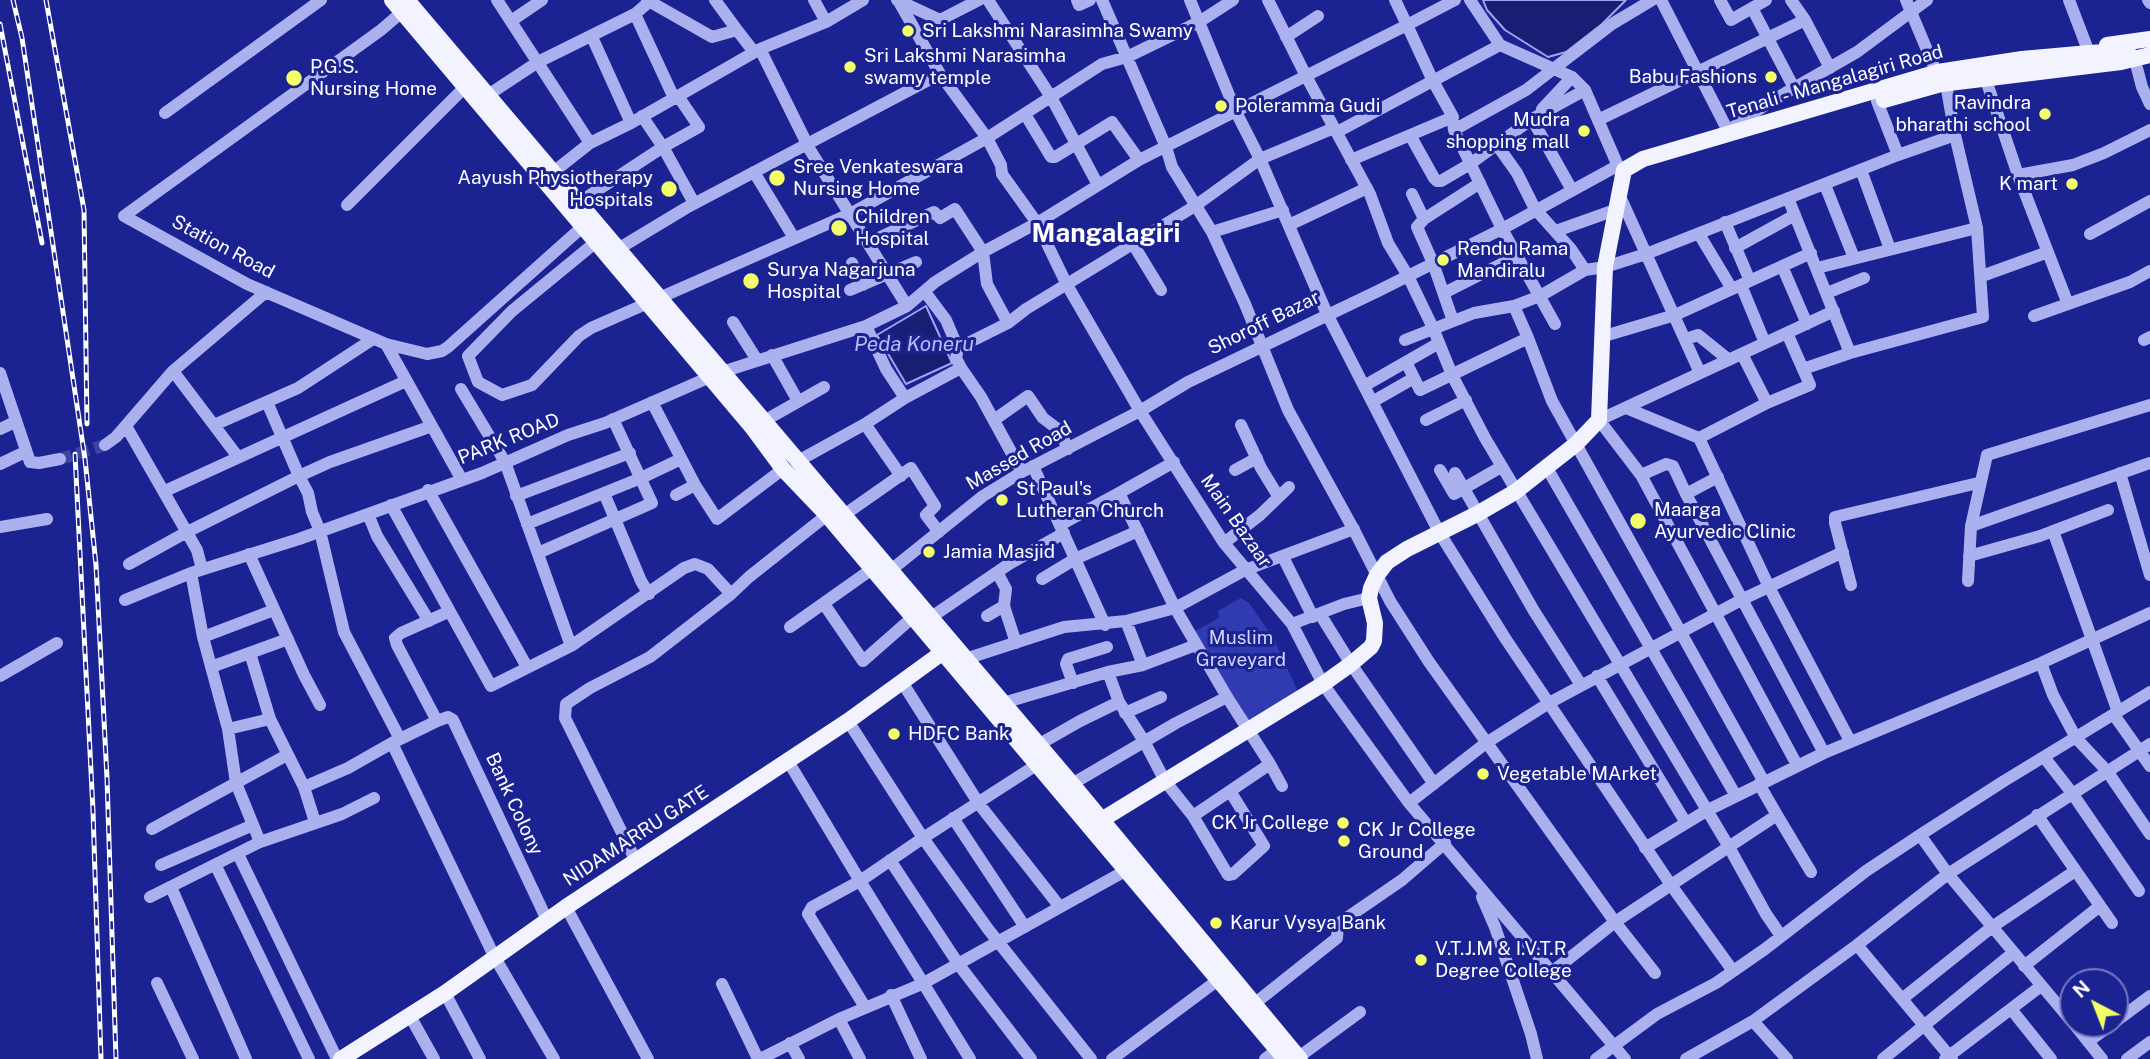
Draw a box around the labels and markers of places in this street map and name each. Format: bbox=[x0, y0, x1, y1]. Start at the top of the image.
place label: Sri Lakshmi Narasimha Swamy bbox=[922, 20, 1193, 42]
marker: Sri Lakshmi Narasimha Swamy bbox=[900, 23, 916, 39]
place label: Sri Lakshmi Narasimha swamy temple bbox=[864, 45, 1066, 89]
place label: P.G.S. Nursing Home bbox=[310, 56, 437, 100]
marker: Sri Lakshmi Narasimha swamy temple bbox=[842, 59, 858, 75]
place label: Babu Fashions bbox=[1629, 66, 1757, 88]
marker: P.G.S. Nursing Home bbox=[284, 68, 304, 88]
marker: Babu Fashions bbox=[1763, 69, 1779, 85]
place label: Ravindra bharathi school bbox=[1895, 92, 2031, 136]
place label: Poleramma Gudi bbox=[1235, 95, 1380, 117]
marker: Poleramma Gudi bbox=[1213, 98, 1229, 114]
marker: Ravindra bharathi school bbox=[2037, 106, 2053, 122]
place label: Mudra shopping mall bbox=[1446, 109, 1570, 153]
marker: Mudra shopping mall bbox=[1576, 123, 1592, 139]
place label: Sree Venkateswara Nursing Home bbox=[793, 156, 963, 200]
place label: Aayush Physiotherapy Hospitals bbox=[458, 167, 653, 211]
marker: Sree Venkateswara Nursing Home bbox=[767, 168, 787, 188]
place label: K mart bbox=[1999, 173, 2058, 195]
marker: K mart bbox=[2064, 176, 2080, 192]
marker: Aayush Physiotherapy Hospitals bbox=[659, 179, 679, 199]
place label: Children Hospital bbox=[855, 206, 930, 250]
marker: Children Hospital bbox=[829, 218, 849, 238]
place label: Rendu Rama Mandiralu bbox=[1457, 238, 1568, 282]
marker: Rendu Rama Mandiralu bbox=[1435, 252, 1451, 268]
place label: Surya Nagarjuna Hospital bbox=[767, 259, 915, 303]
marker: Surya Nagarjuna Hospital bbox=[741, 271, 761, 291]
place label: St Paul's Lutheran Church bbox=[1016, 478, 1164, 522]
marker: St Paul's Lutheran Church bbox=[994, 492, 1010, 508]
place label: Maarga Ayurvedic Clinic bbox=[1654, 499, 1796, 543]
marker: Maarga Ayurvedic Clinic bbox=[1628, 511, 1648, 531]
place label: Jamia Masjid bbox=[943, 541, 1055, 563]
marker: Jamia Masjid bbox=[921, 544, 937, 560]
place label: HDFC Bank bbox=[908, 723, 1010, 745]
marker: HDFC Bank bbox=[886, 726, 902, 742]
place label: Vegetable MArket bbox=[1497, 763, 1657, 785]
marker: Vegetable MArket bbox=[1475, 766, 1491, 782]
place label: CK Jr College bbox=[1211, 812, 1329, 834]
marker: CK Jr College bbox=[1335, 815, 1351, 831]
place label: CK Jr College Ground bbox=[1358, 819, 1476, 863]
marker: CK Jr College Ground bbox=[1336, 833, 1352, 849]
place label: Karur Vysya Bank bbox=[1230, 912, 1386, 934]
marker: Karur Vysya Bank bbox=[1208, 915, 1224, 931]
place label: V.T.J.M & I.V.T.R Degree College bbox=[1435, 938, 1572, 982]
marker: V.T.J.M & I.V.T.R Degree College bbox=[1413, 952, 1429, 968]

